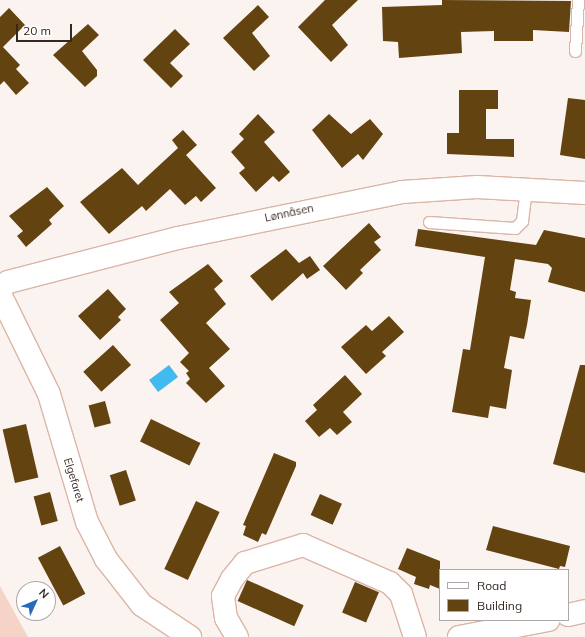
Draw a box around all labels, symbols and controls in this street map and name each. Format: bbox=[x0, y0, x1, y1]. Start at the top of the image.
scale bar bbox=[18, 16, 74, 42]
text: 20 m bbox=[23, 23, 51, 38]
street label: Lønnåsen bbox=[263, 201, 315, 225]
street label: Elgefaret bbox=[61, 456, 87, 504]
legend bbox=[439, 569, 569, 621]
text: Road bbox=[477, 578, 506, 593]
north arrow bbox=[16, 581, 56, 621]
text: N bbox=[36, 586, 52, 601]
text: Building bbox=[477, 598, 522, 613]

